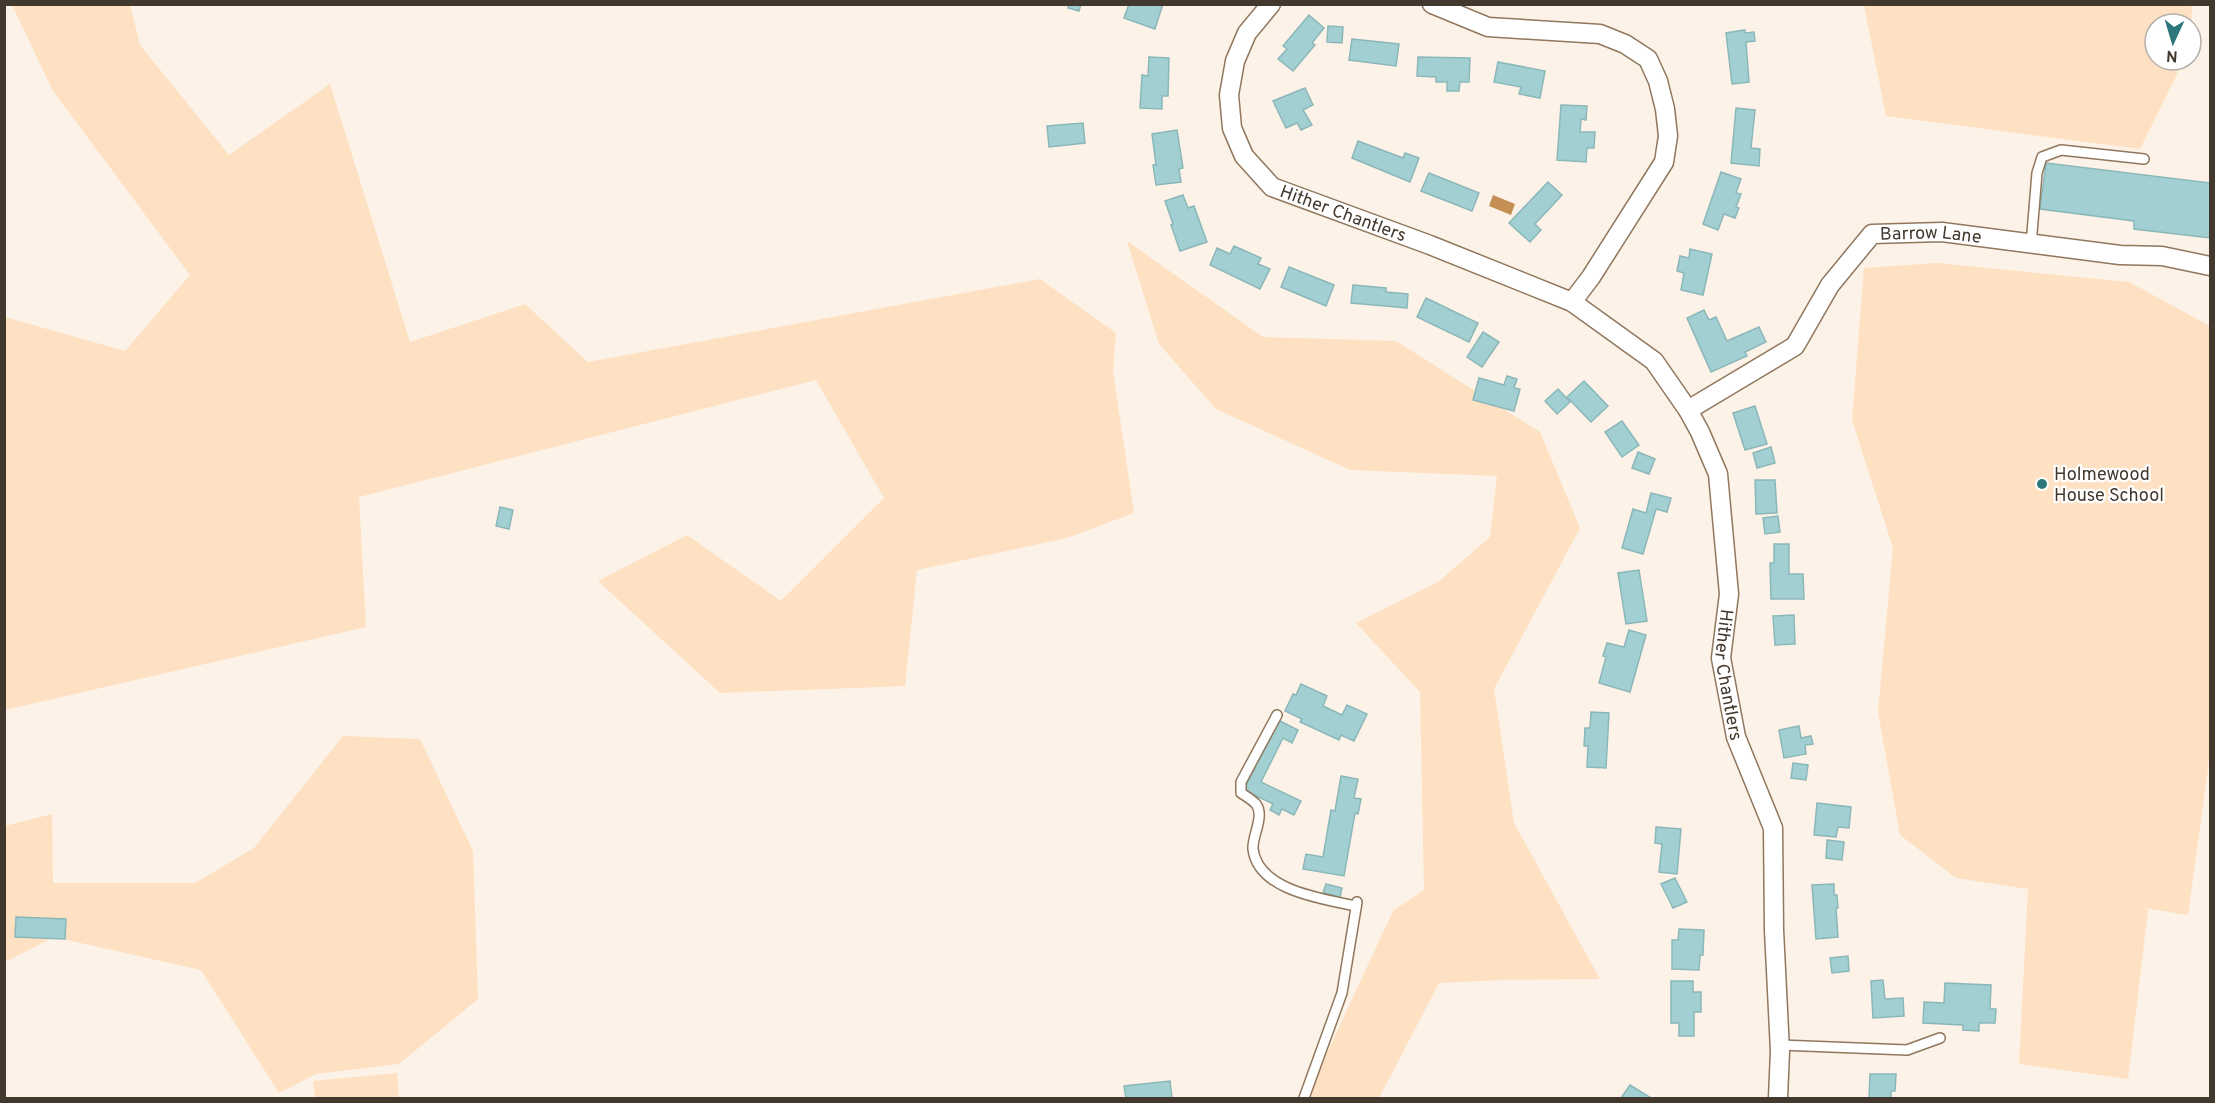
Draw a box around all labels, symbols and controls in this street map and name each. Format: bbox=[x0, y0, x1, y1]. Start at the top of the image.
north arrow bbox=[2143, 12, 2203, 72]
text: N bbox=[2166, 45, 2179, 65]
street label: Hither Chantlers bbox=[1276, 181, 1409, 248]
street label: Barrow Lane bbox=[1880, 222, 1983, 250]
place label: Holmewood House School bbox=[2054, 464, 2164, 508]
marker: Holmewood House School bbox=[2035, 477, 2049, 491]
street label: Hither Chantlers bbox=[1708, 608, 1746, 743]

